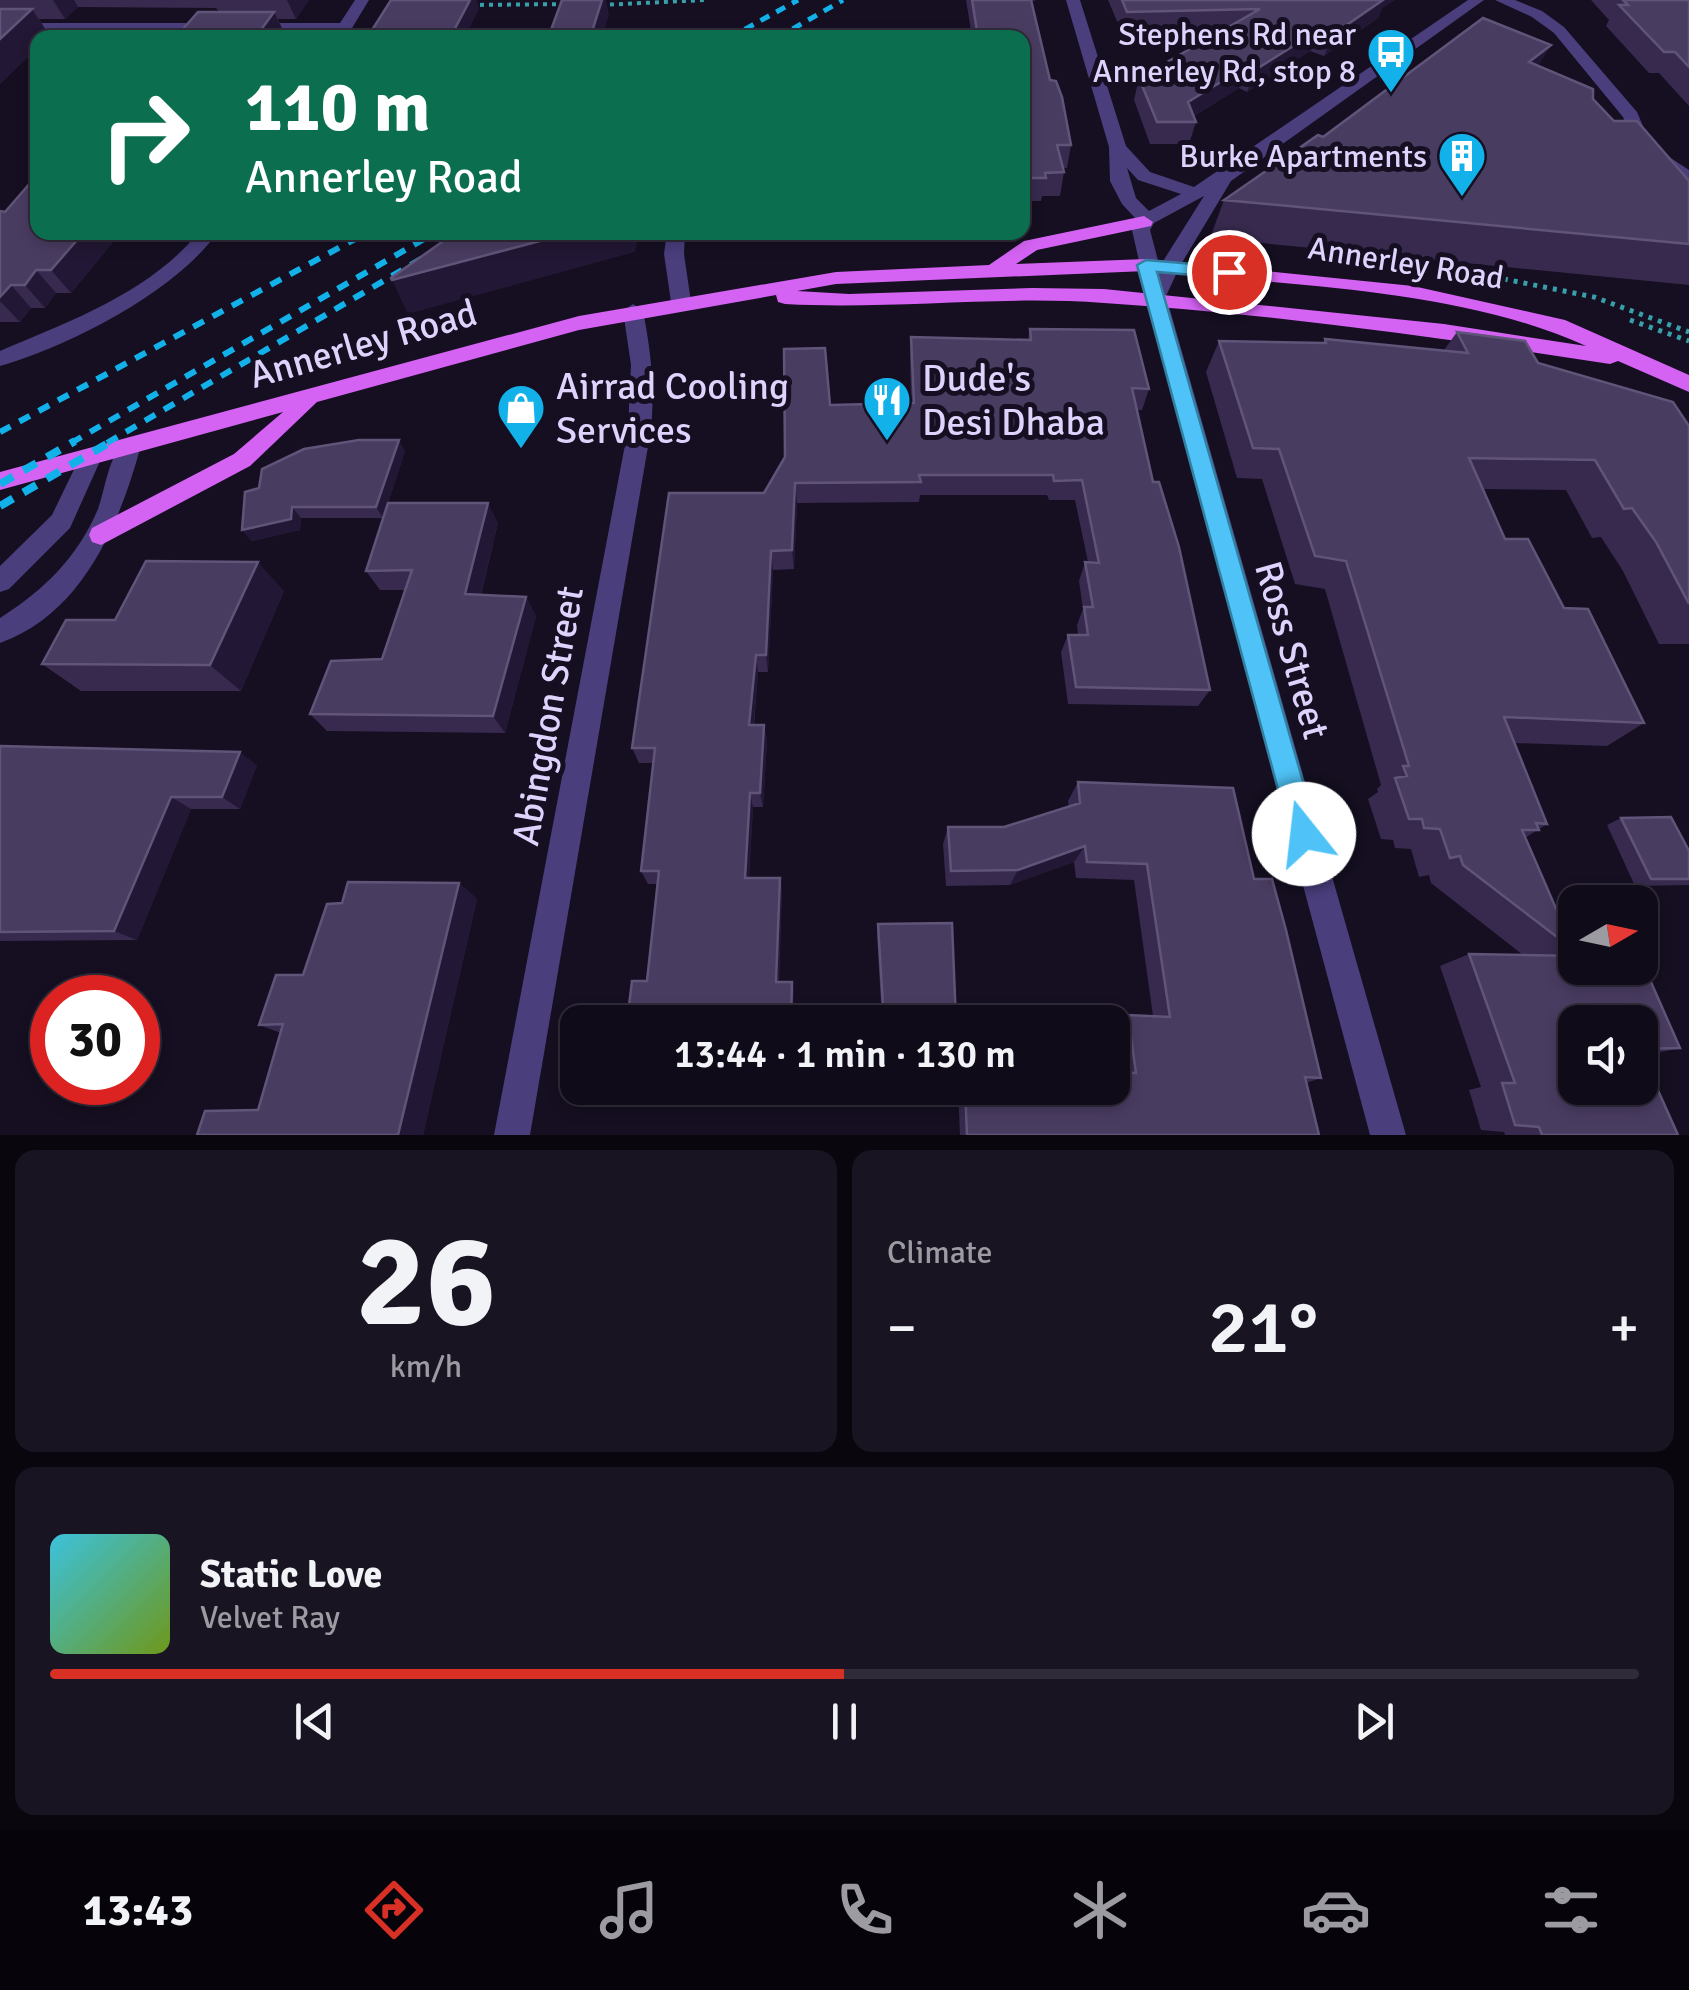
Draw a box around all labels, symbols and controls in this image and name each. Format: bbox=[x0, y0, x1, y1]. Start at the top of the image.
place label: Stephens Rd near Annerley Rd, stop 8 bbox=[1093, 15, 1356, 91]
bus stop icon: Stephens Rd near Annerley Rd, stop 8 bbox=[1365, 26, 1417, 94]
text: 110 m bbox=[245, 64, 430, 150]
icon: right bbox=[80, 70, 210, 200]
building icon: Burke Apartments bbox=[1436, 130, 1488, 198]
place label: Burke Apartments bbox=[1179, 137, 1427, 176]
text: Annerley Road bbox=[245, 150, 523, 205]
street label: Annerley Road bbox=[1305, 228, 1507, 298]
pin bbox=[1187, 230, 1272, 315]
icon: arrive bbox=[1202, 245, 1257, 300]
street label: Annerley Road bbox=[244, 289, 482, 399]
place label: Dude's Desi Dhaba bbox=[922, 355, 1105, 446]
place label: Airrad Cooling Services bbox=[556, 363, 789, 454]
restaurant icon: Dude's Desi Dhaba bbox=[861, 374, 913, 442]
shop icon: Airrad Cooling Services bbox=[495, 382, 547, 450]
street label: Ross Street bbox=[1244, 556, 1340, 744]
street label: Abingdon Street bbox=[502, 583, 594, 849]
position arrow bbox=[1252, 782, 1356, 886]
north arrow bbox=[1558, 885, 1658, 985]
map controls bbox=[1558, 885, 1658, 1105]
speed limit sign: 30 bbox=[30, 975, 160, 1105]
button: sound bbox=[1558, 1005, 1658, 1105]
text: 13:44 · 1 min · 130 m bbox=[674, 1031, 1016, 1078]
text: 26 bbox=[356, 1202, 496, 1362]
text: Climate bbox=[887, 1233, 993, 1272]
text: 21° bbox=[1208, 1281, 1318, 1374]
text: − bbox=[887, 1294, 917, 1362]
text: + bbox=[1609, 1294, 1639, 1362]
text: km/h bbox=[390, 1347, 462, 1386]
text: Static Love bbox=[200, 1551, 382, 1598]
text: Velvet Ray bbox=[200, 1598, 340, 1637]
icon: previous bbox=[287, 1694, 342, 1749]
icon: pause bbox=[817, 1694, 872, 1749]
icon: next bbox=[1347, 1694, 1402, 1749]
icon: directions bbox=[359, 1875, 429, 1945]
icon: music bbox=[594, 1875, 664, 1945]
icon: phone bbox=[830, 1875, 900, 1945]
icon: climate bbox=[1065, 1875, 1135, 1945]
icon: car bbox=[1301, 1875, 1371, 1945]
icon: filters bbox=[1536, 1875, 1606, 1945]
text: 13:43 bbox=[83, 1883, 193, 1938]

